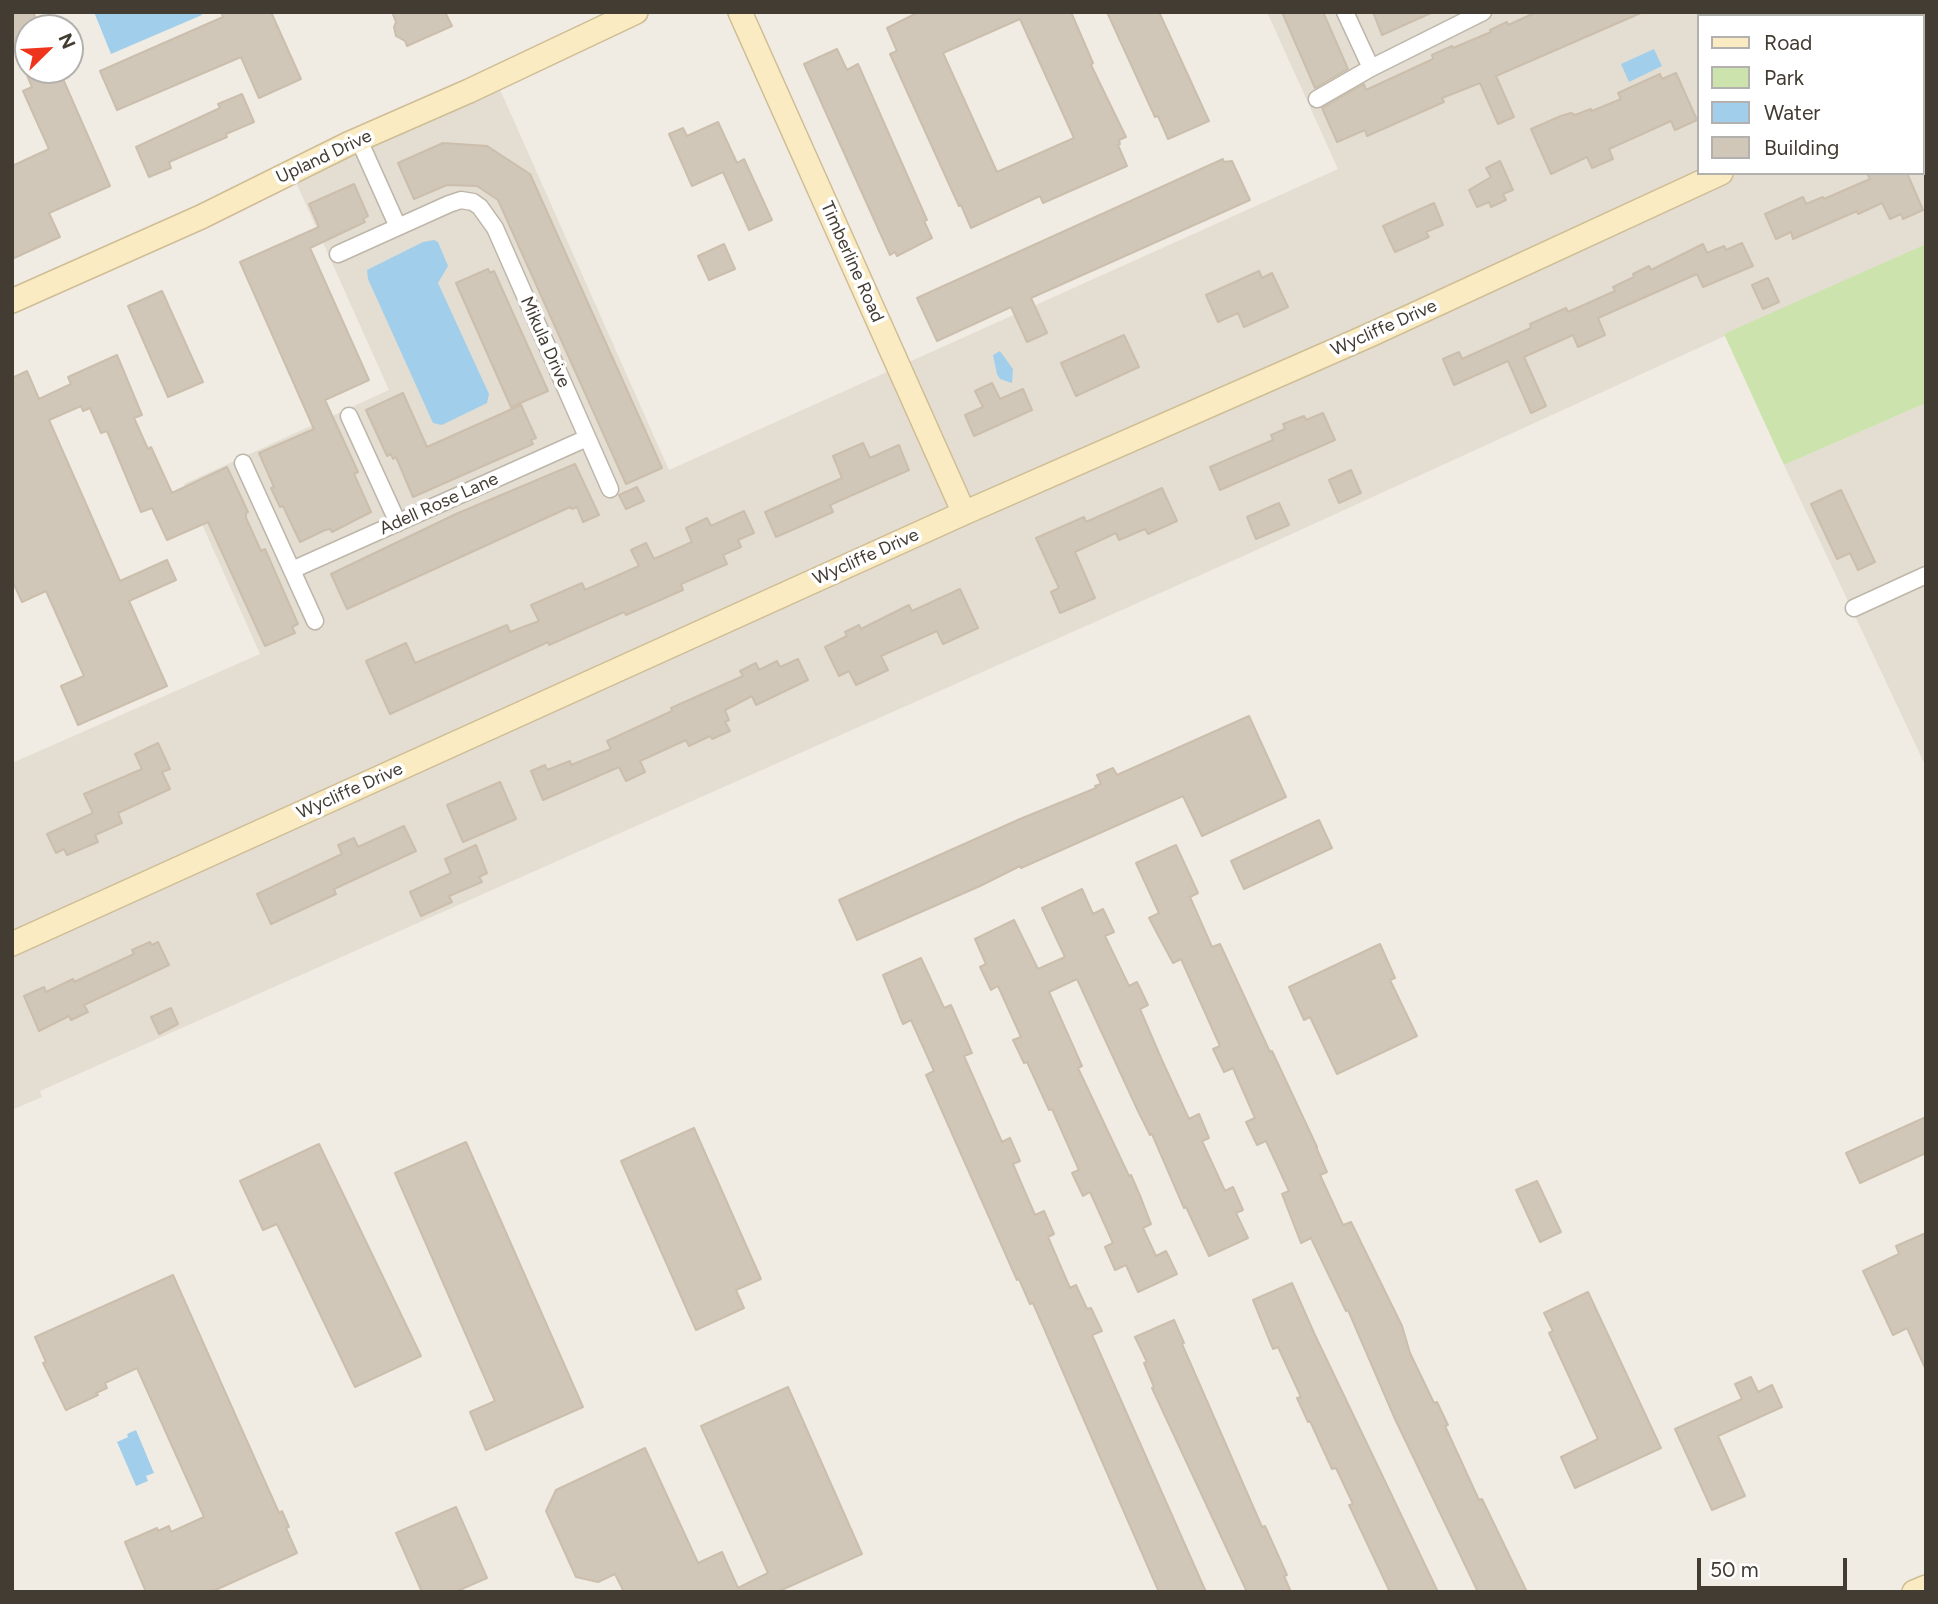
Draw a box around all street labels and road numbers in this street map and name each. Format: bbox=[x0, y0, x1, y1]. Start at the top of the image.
street label: Upland Drive bbox=[273, 125, 375, 189]
street label: Timberline Road bbox=[816, 198, 888, 326]
street label: Mikula Drive bbox=[515, 293, 575, 391]
street label: Wycliffe Drive bbox=[1328, 295, 1440, 361]
street label: Adell Rose Lane bbox=[376, 468, 502, 540]
street label: Wycliffe Drive bbox=[810, 524, 922, 590]
street label: Wycliffe Drive bbox=[294, 758, 406, 824]

